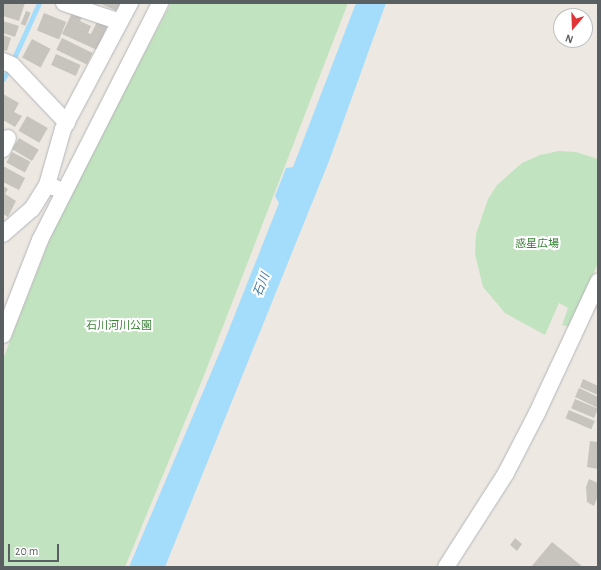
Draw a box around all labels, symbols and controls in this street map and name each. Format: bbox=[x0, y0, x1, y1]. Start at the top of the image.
north arrow bbox=[553, 8, 593, 48]
text: N bbox=[564, 32, 575, 45]
park label: 惑星広場 bbox=[515, 237, 559, 251]
water label: 石川 bbox=[251, 271, 273, 299]
park label: 石川河川公園 bbox=[86, 319, 152, 333]
scale bar bbox=[10, 536, 61, 562]
text: 20 m bbox=[15, 545, 38, 557]

